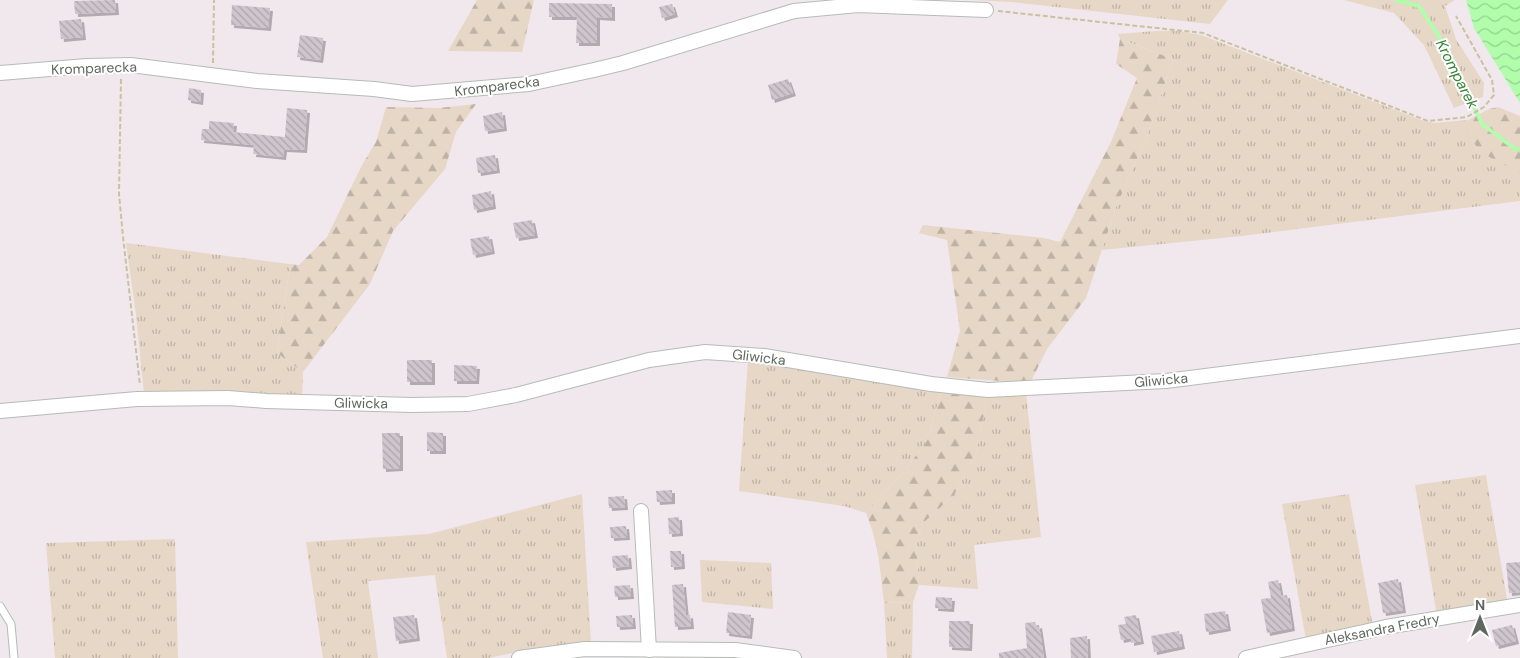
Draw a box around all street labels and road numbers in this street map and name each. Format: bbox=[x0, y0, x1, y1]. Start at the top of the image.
street label: Kromparecka bbox=[51, 58, 137, 78]
street label: Kromparecka bbox=[453, 72, 541, 100]
street label: Gliwicka bbox=[731, 345, 787, 369]
street label: Gliwicka bbox=[1133, 369, 1189, 391]
street label: Gliwicka bbox=[334, 394, 388, 412]
street label: Aleksandra Fredry bbox=[1323, 609, 1441, 649]

